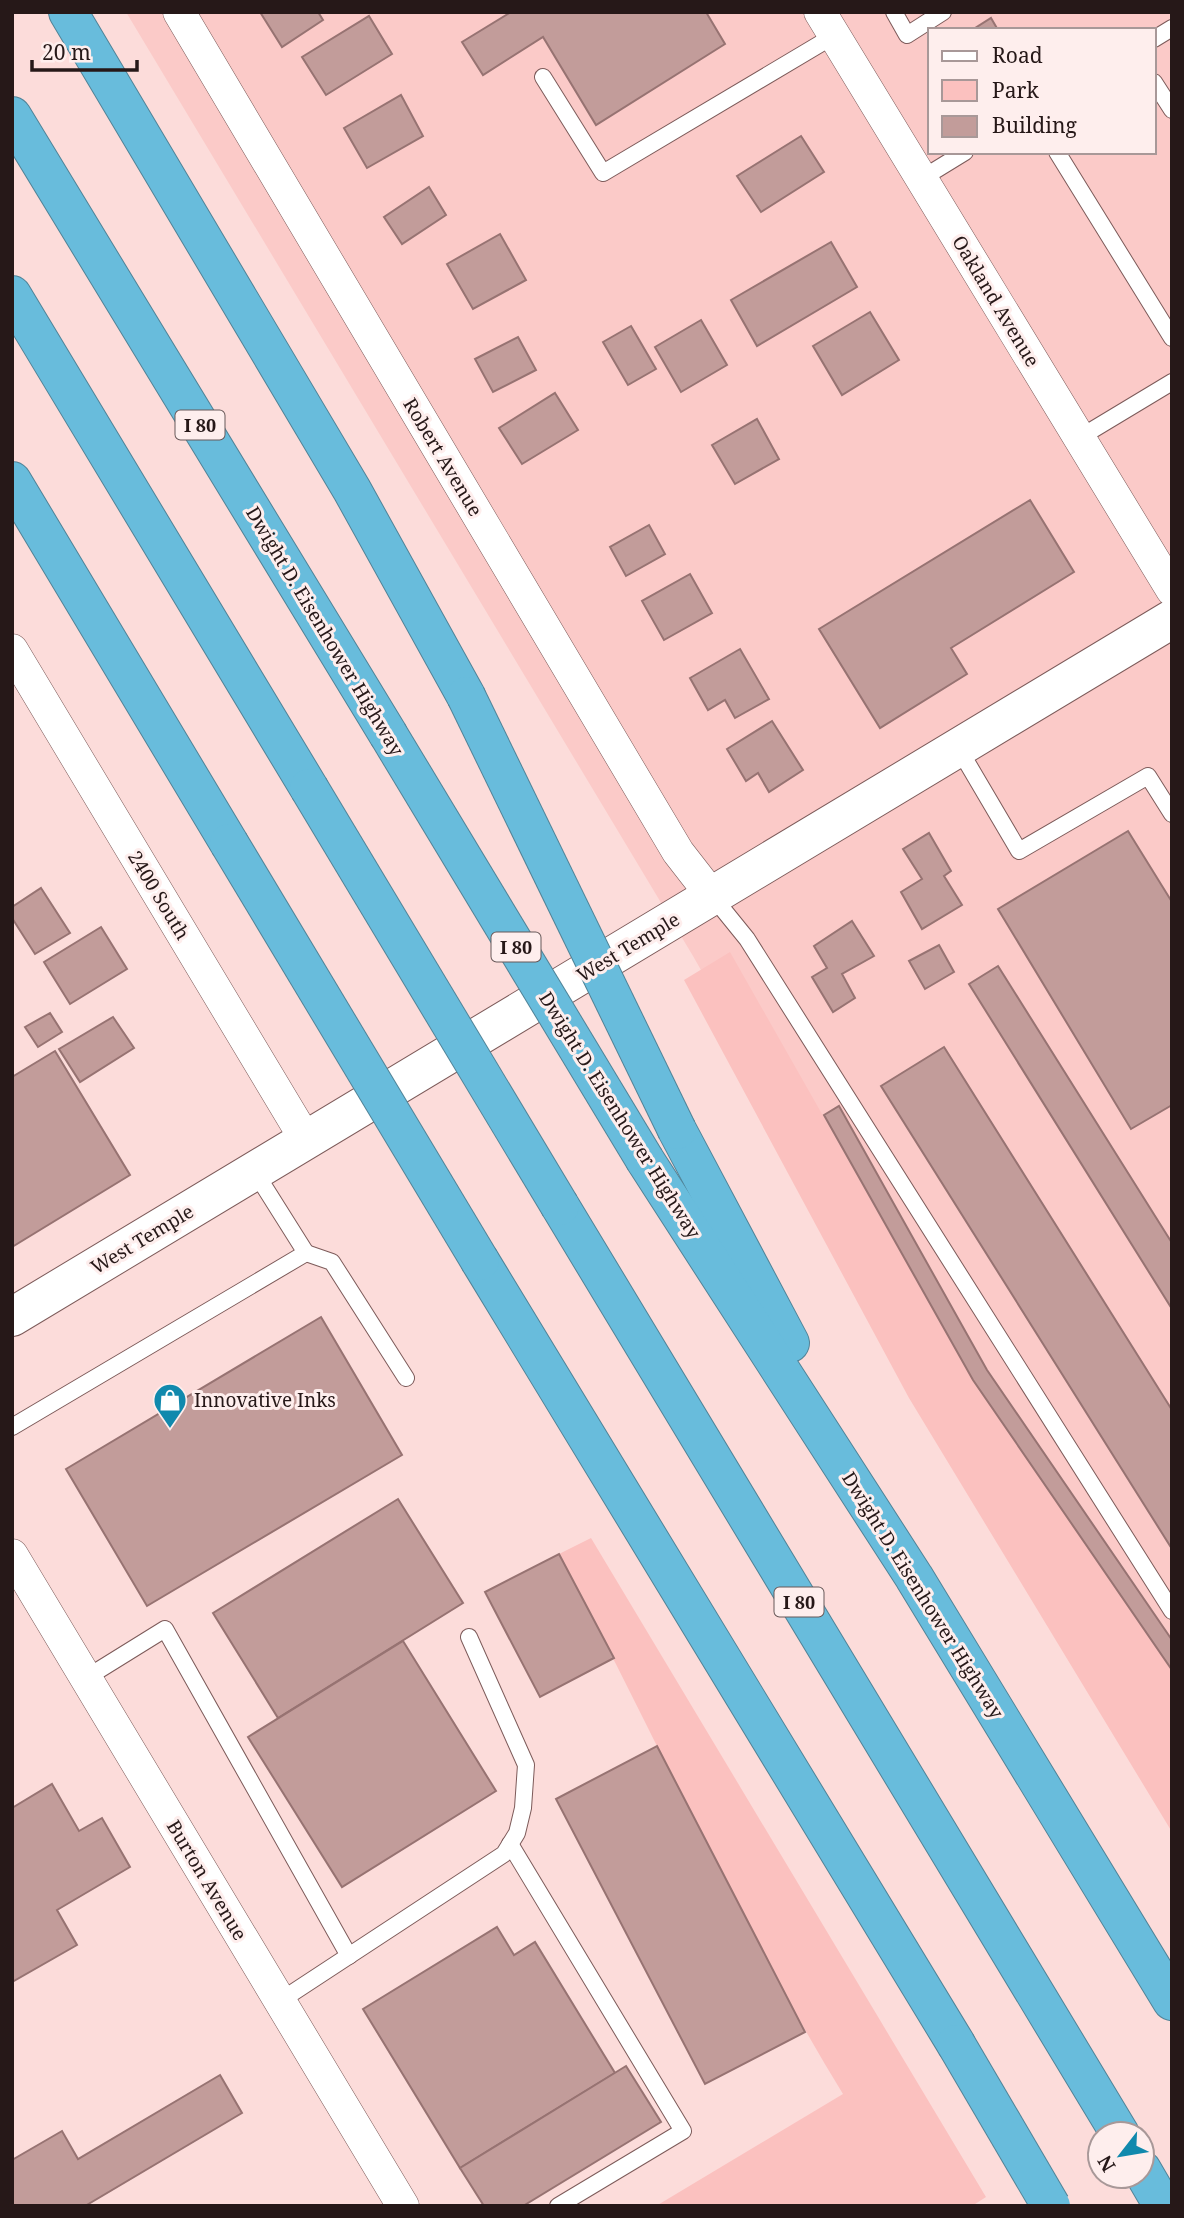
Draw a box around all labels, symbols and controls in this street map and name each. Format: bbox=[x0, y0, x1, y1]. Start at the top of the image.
scale bar bbox=[32, 28, 136, 72]
legend bbox=[928, 28, 1156, 154]
text: 20 m bbox=[42, 38, 91, 66]
text: Road bbox=[992, 41, 1043, 69]
text: Park bbox=[992, 76, 1039, 104]
text: Building bbox=[992, 111, 1077, 139]
street label: Oakland Avenue bbox=[946, 230, 1046, 372]
street label: Robert Avenue bbox=[397, 393, 489, 521]
road number: I 80 bbox=[176, 410, 224, 440]
street label: Dwight D. Eisenhower Highway bbox=[240, 501, 410, 761]
street label: 2400 South bbox=[122, 846, 196, 944]
street label: West Temple bbox=[572, 906, 684, 988]
road number: I 80 bbox=[491, 932, 540, 962]
street label: Dwight D. Eisenhower Highway bbox=[533, 987, 707, 1244]
street label: West Temple bbox=[86, 1198, 198, 1280]
shop icon: Innovative Inks bbox=[151, 1381, 189, 1430]
place label: Innovative Inks bbox=[194, 1387, 336, 1413]
street label: Dwight D. Eisenhower Highway bbox=[836, 1467, 1010, 1724]
road number: I 80 bbox=[774, 1588, 824, 1616]
street label: Burton Avenue bbox=[161, 1815, 253, 1945]
north arrow bbox=[1086, 2120, 1156, 2190]
text: N bbox=[1091, 2151, 1121, 2177]

